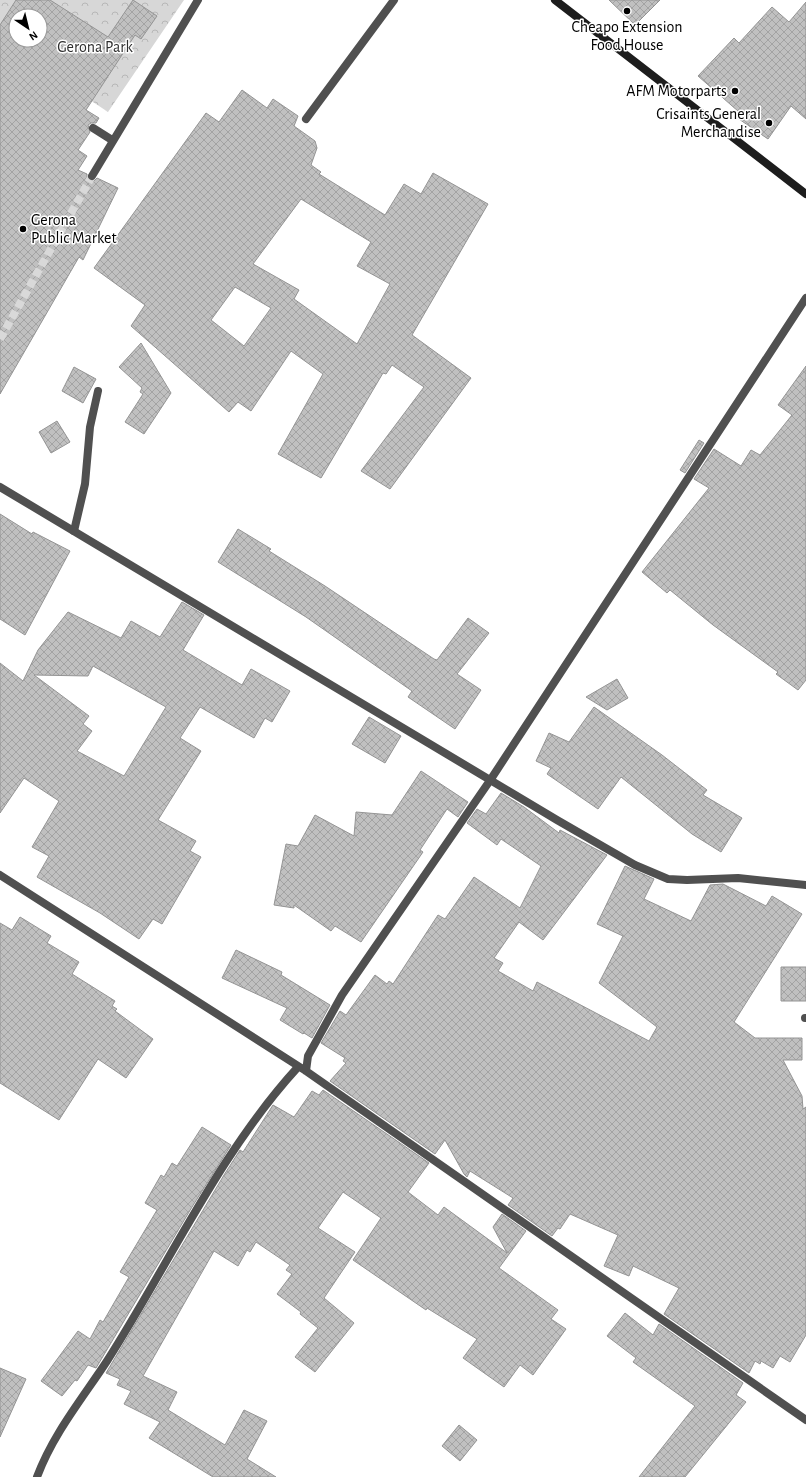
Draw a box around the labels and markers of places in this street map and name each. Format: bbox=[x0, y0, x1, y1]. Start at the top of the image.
marker: Cheapo Extension Food House bbox=[622, 6, 632, 16]
place label: Cheapo Extension Food House bbox=[572, 19, 682, 53]
place label: AFM Motorparts bbox=[626, 83, 727, 99]
marker: AFM Motorparts bbox=[730, 86, 740, 96]
place label: Crisaints General Merchandise bbox=[656, 106, 761, 140]
marker: Crisaints General Merchandise bbox=[764, 118, 774, 128]
place label: Gerona Public Market bbox=[31, 212, 117, 246]
marker: Gerona Public Market bbox=[18, 224, 28, 234]

